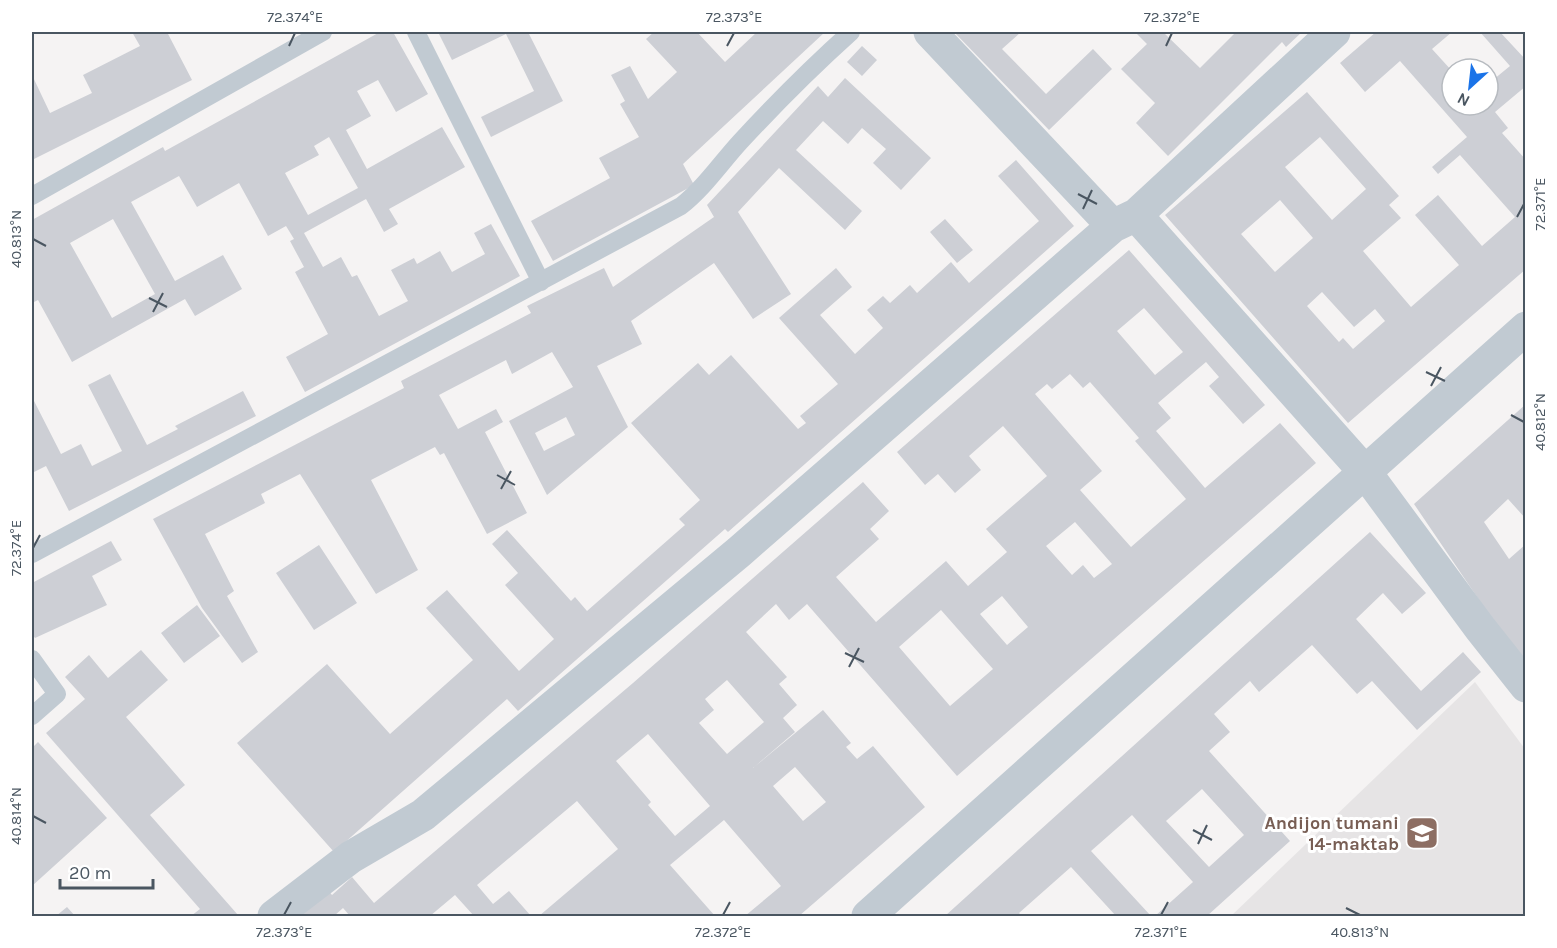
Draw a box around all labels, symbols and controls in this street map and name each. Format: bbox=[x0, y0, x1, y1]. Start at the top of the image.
text: 72.374°E bbox=[267, 8, 323, 26]
text: 72.373°E bbox=[706, 8, 762, 26]
text: 72.372°E bbox=[1144, 8, 1200, 26]
north arrow bbox=[1440, 57, 1500, 117]
text: N bbox=[1454, 89, 1473, 111]
text: 72.371°E bbox=[1531, 178, 1549, 230]
text: 40.813°N bbox=[7, 210, 25, 268]
text: 40.812°N bbox=[1531, 393, 1549, 451]
text: 72.374°E bbox=[7, 520, 25, 576]
text: 40.814°N bbox=[7, 787, 25, 845]
place label: Andijon tumani 14-maktab bbox=[1264, 812, 1399, 855]
school or university icon: Andijon tumani 14-maktab bbox=[1404, 815, 1440, 851]
scale bar bbox=[60, 852, 153, 890]
text: 20 m bbox=[69, 862, 111, 884]
text: 72.373°E bbox=[256, 923, 312, 941]
text: 72.372°E bbox=[695, 923, 751, 941]
text: 72.371°E bbox=[1135, 923, 1187, 941]
text: 40.813°N bbox=[1331, 923, 1389, 941]

